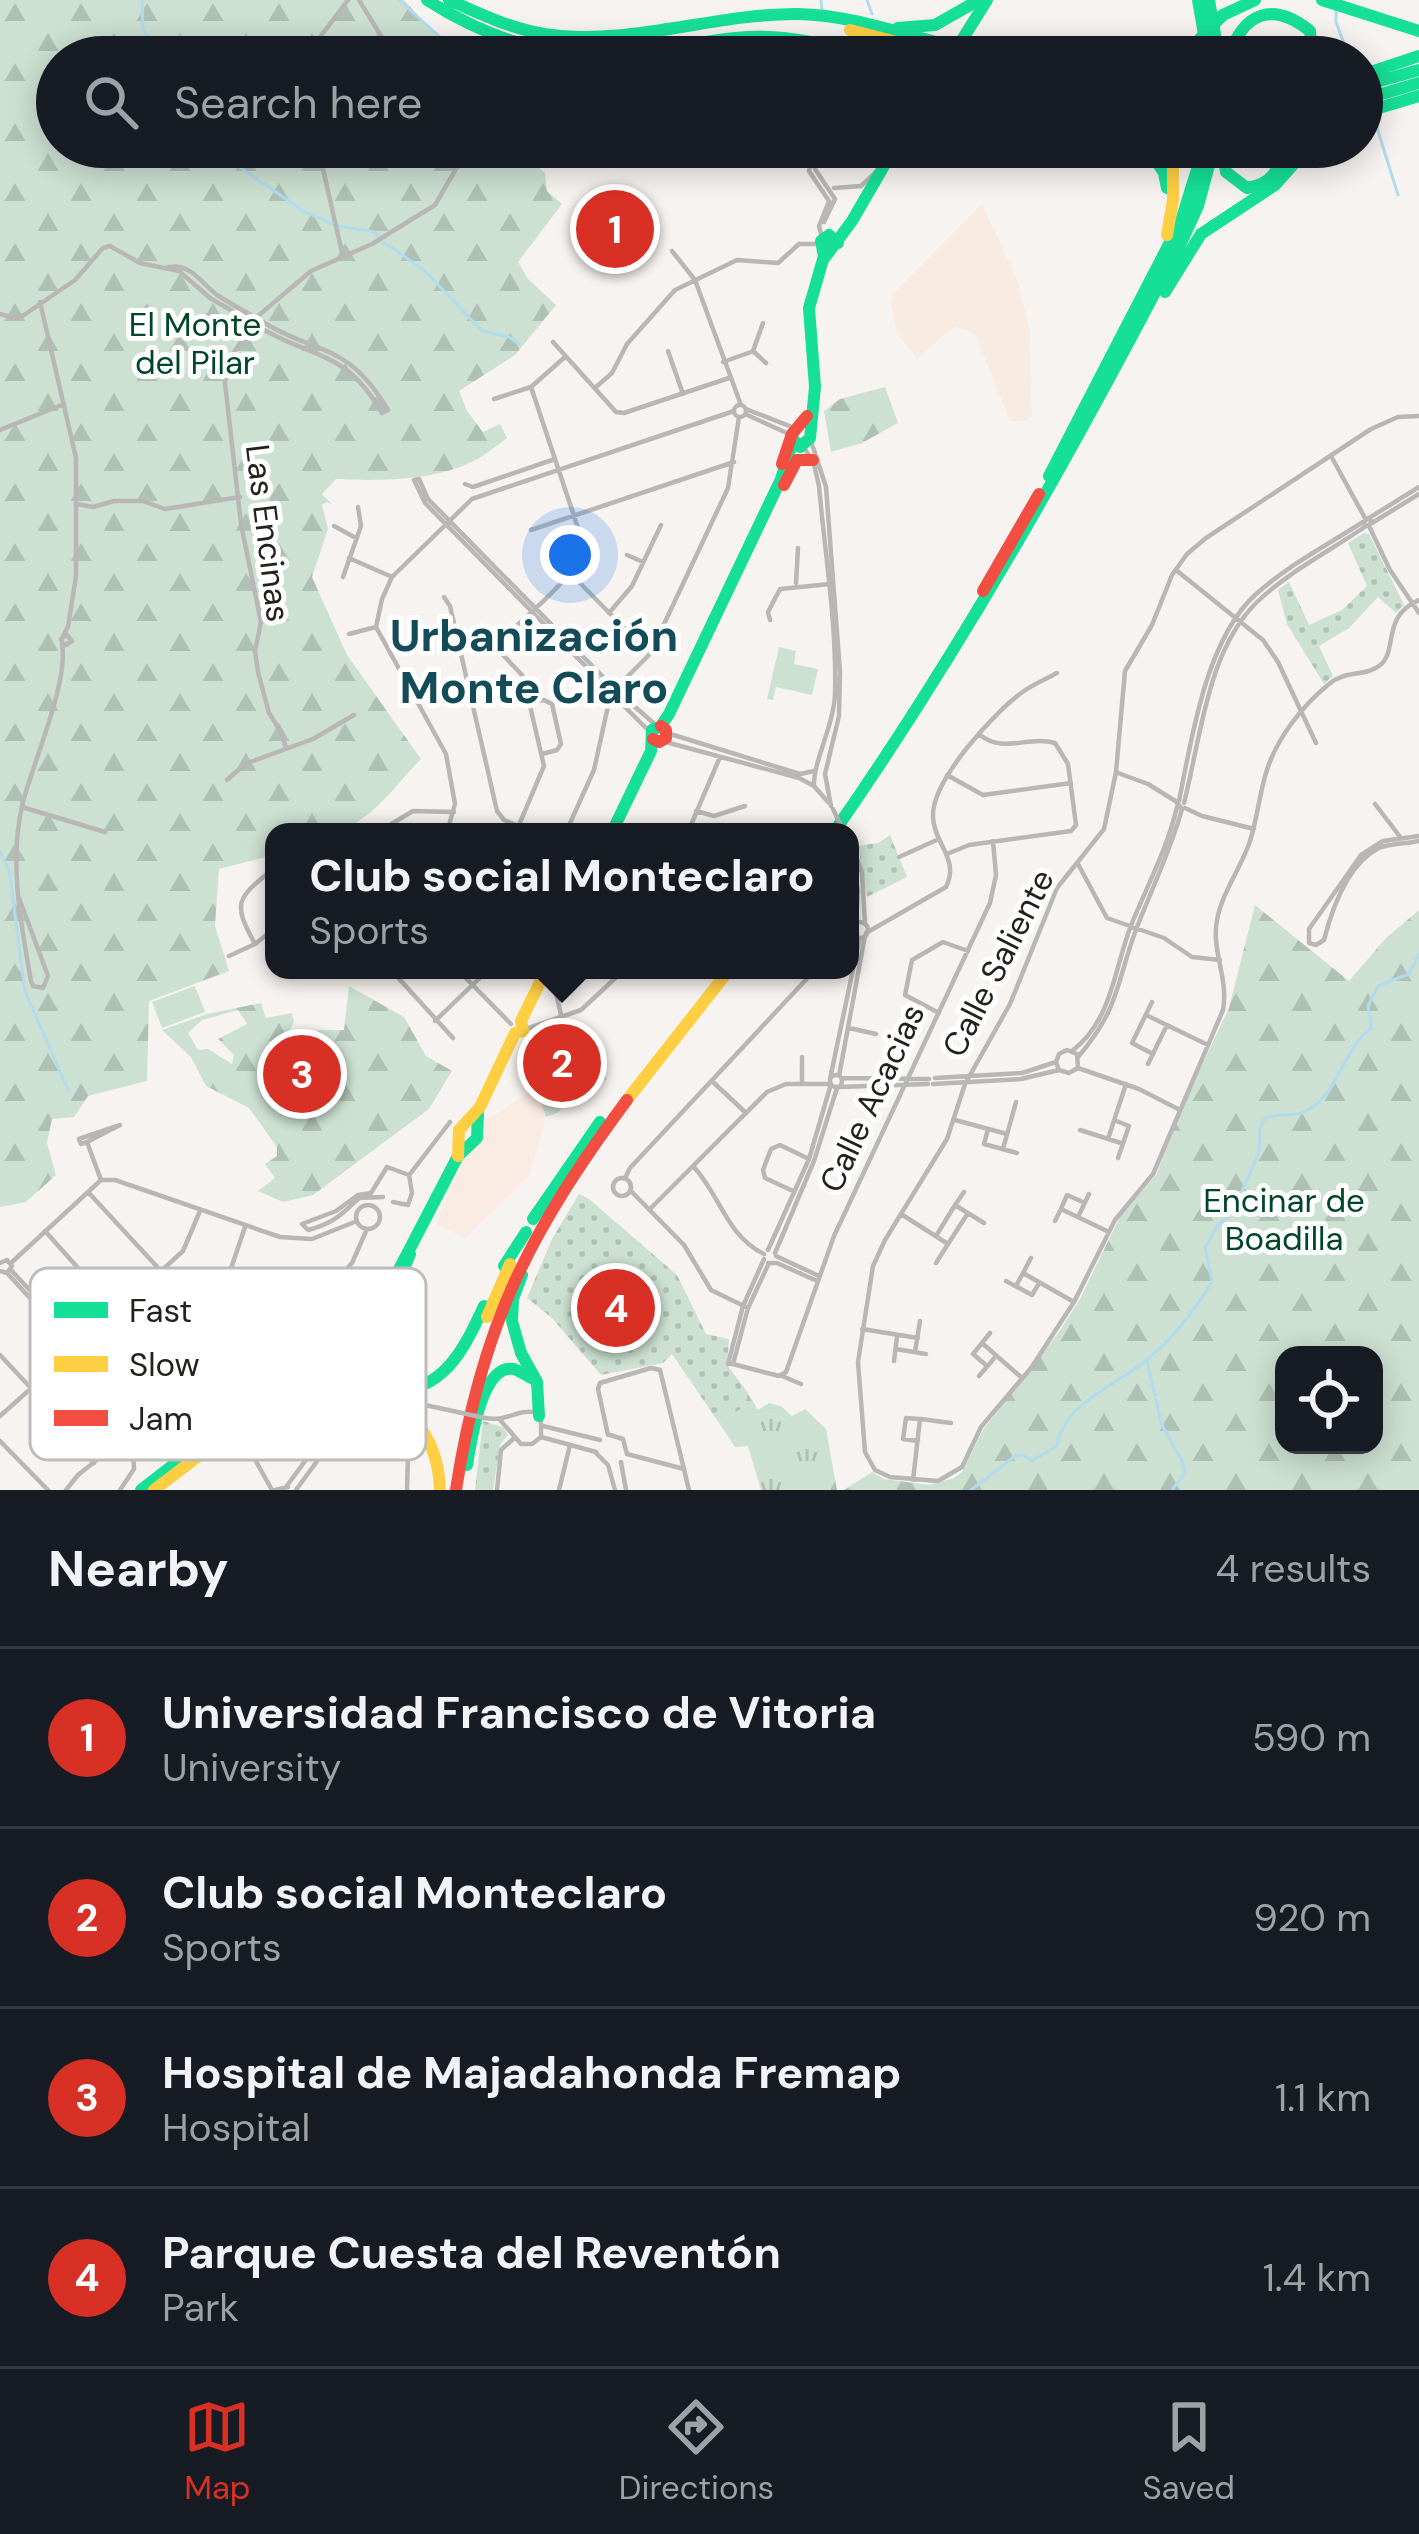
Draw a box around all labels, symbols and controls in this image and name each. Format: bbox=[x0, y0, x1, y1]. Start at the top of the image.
search box bbox=[36, 36, 1383, 168]
icon: search bbox=[78, 69, 144, 135]
text: Search here bbox=[174, 73, 422, 132]
pin: 1 bbox=[576, 184, 654, 274]
park label: El Monte del Pilar bbox=[129, 303, 261, 384]
street label: Las Encinas bbox=[236, 442, 300, 624]
your location bbox=[540, 525, 600, 585]
district label: Urbanización Monte Claro bbox=[390, 606, 678, 717]
popup bbox=[265, 823, 859, 979]
text: Club social Monteclaro bbox=[309, 846, 815, 905]
street label: Calle Saliente bbox=[932, 862, 1064, 1064]
text: Sports bbox=[309, 905, 429, 956]
street label: Calle Acacias bbox=[810, 997, 934, 1199]
pin: 2 bbox=[523, 1018, 601, 1108]
pin: 3 bbox=[263, 1029, 341, 1119]
park label: Encinar de Boadilla bbox=[1203, 1179, 1365, 1260]
pin: 4 bbox=[577, 1263, 655, 1353]
legend bbox=[30, 1268, 426, 1460]
text: Fast bbox=[129, 1289, 192, 1332]
text: Slow bbox=[129, 1343, 200, 1386]
map controls bbox=[1275, 1346, 1383, 1454]
button: locate bbox=[1275, 1346, 1383, 1454]
text: Jam bbox=[129, 1397, 193, 1440]
text: Nearby bbox=[48, 1535, 229, 1602]
text: 4 results bbox=[1216, 1543, 1371, 1594]
text: Universidad Francisco de Vitoria bbox=[162, 1683, 876, 1742]
text: 1 bbox=[80, 1712, 94, 1763]
text: 590 m bbox=[1252, 1712, 1371, 1763]
text: University bbox=[162, 1742, 341, 1793]
text: Club social Monteclaro bbox=[162, 1863, 667, 1922]
text: 2 bbox=[76, 1892, 98, 1943]
text: 920 m bbox=[1253, 1892, 1371, 1943]
text: Sports bbox=[162, 1922, 281, 1973]
text: Hospital de Majadahonda Fremap bbox=[162, 2043, 902, 2102]
text: 3 bbox=[75, 2072, 99, 2123]
text: 1.1 km bbox=[1275, 2072, 1371, 2123]
text: Hospital bbox=[162, 2102, 310, 2153]
text: Parque Cuesta del Reventón bbox=[162, 2223, 781, 2282]
text: 4 bbox=[74, 2252, 100, 2303]
text: 1.4 km bbox=[1263, 2252, 1371, 2303]
text: Park bbox=[162, 2282, 239, 2333]
tab: Map bbox=[184, 2394, 251, 2509]
tab: Directions bbox=[619, 2394, 774, 2509]
tab: Saved bbox=[1142, 2394, 1235, 2509]

